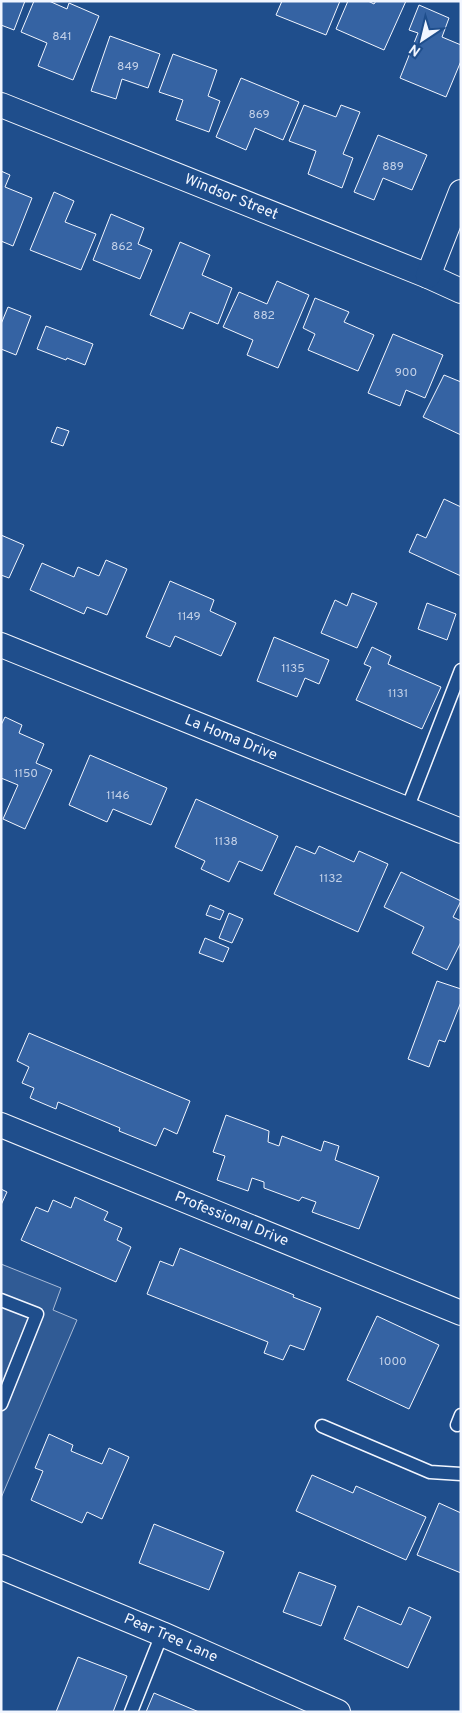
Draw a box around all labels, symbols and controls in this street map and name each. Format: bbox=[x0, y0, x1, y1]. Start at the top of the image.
north arrow bbox=[397, 15, 447, 65]
house number: 841 bbox=[52, 29, 72, 45]
text: N bbox=[406, 40, 424, 59]
house number: 849 bbox=[117, 59, 139, 75]
house number: 869 bbox=[248, 107, 270, 123]
house number: 889 bbox=[382, 159, 404, 175]
street label: Windsor Street bbox=[182, 170, 281, 224]
house number: 862 bbox=[111, 239, 133, 255]
house number: 882 bbox=[253, 308, 275, 324]
house number: 900 bbox=[395, 365, 417, 381]
house number: 1149 bbox=[177, 609, 201, 625]
house number: 1135 bbox=[281, 661, 305, 677]
house number: 1131 bbox=[388, 686, 408, 702]
street label: La Homa Drive bbox=[182, 711, 280, 765]
house number: 1150 bbox=[14, 766, 38, 782]
house number: 1146 bbox=[106, 788, 130, 804]
house number: 1138 bbox=[214, 834, 238, 850]
house number: 1132 bbox=[319, 871, 343, 887]
street label: Professional Drive bbox=[172, 1187, 291, 1251]
house number: 1000 bbox=[379, 1354, 407, 1370]
street label: Pear Tree Lane bbox=[121, 1610, 221, 1667]

